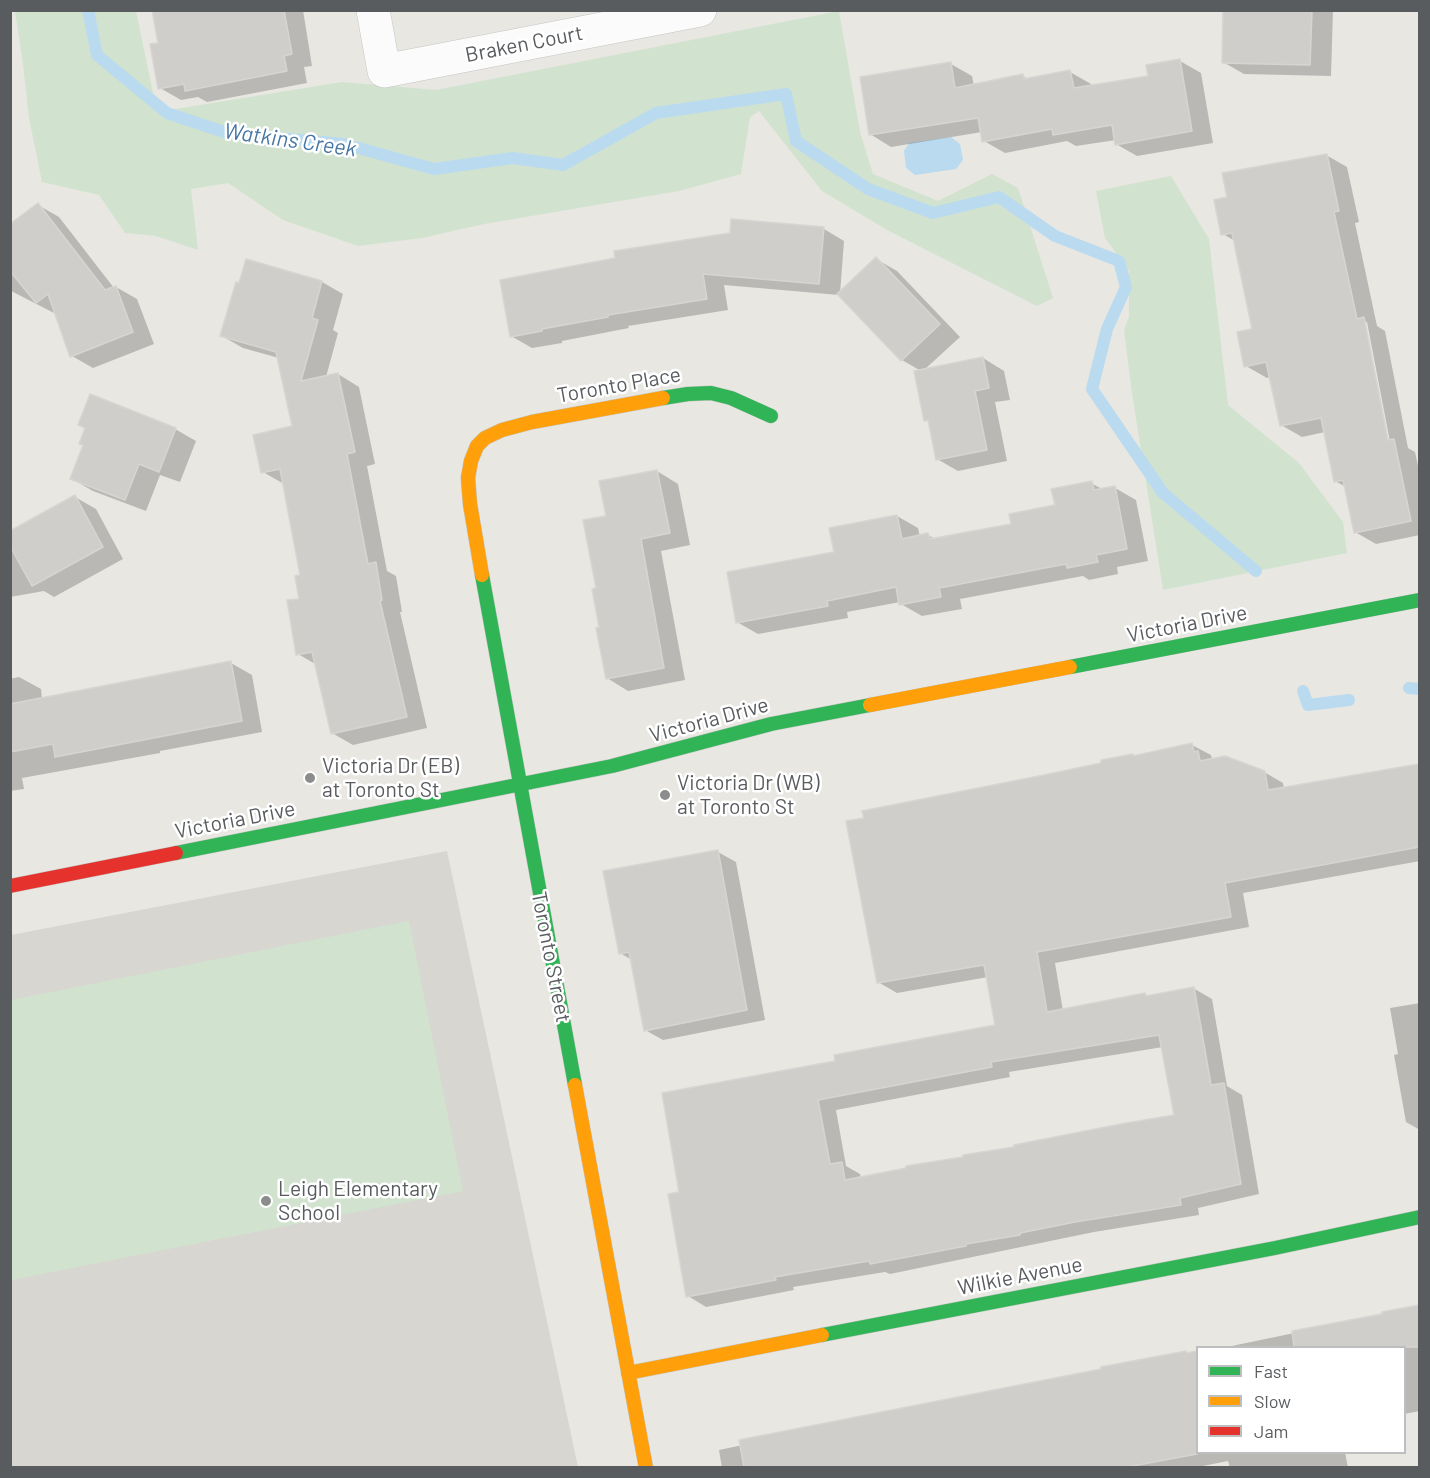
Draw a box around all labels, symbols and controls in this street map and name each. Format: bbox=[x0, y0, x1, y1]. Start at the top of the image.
street label: Braken Court bbox=[463, 20, 585, 68]
water label: Watkins Creek bbox=[222, 118, 358, 162]
street label: Toronto Place bbox=[555, 362, 683, 408]
street label: Victoria Drive bbox=[1125, 600, 1249, 648]
street label: Victoria Drive bbox=[647, 692, 771, 748]
place label: Victoria Dr (EB) at Toronto St bbox=[322, 753, 459, 803]
place label: Victoria Dr (WB) at Toronto St bbox=[677, 770, 819, 820]
marker: Victoria Dr (EB) at Toronto St bbox=[303, 771, 317, 785]
marker: Victoria Dr (WB) at Toronto St bbox=[658, 788, 672, 802]
street label: Victoria Drive bbox=[173, 796, 297, 844]
street label: Toronto Street bbox=[526, 890, 576, 1024]
place label: Leigh Elementary School bbox=[278, 1176, 438, 1226]
marker: Leigh Elementary School bbox=[259, 1194, 273, 1208]
street label: Wilkie Avenue bbox=[955, 1252, 1085, 1300]
legend bbox=[1196, 1346, 1406, 1454]
text: Fast bbox=[1254, 1360, 1288, 1382]
text: Slow bbox=[1254, 1390, 1291, 1412]
text: Jam bbox=[1254, 1420, 1288, 1442]

